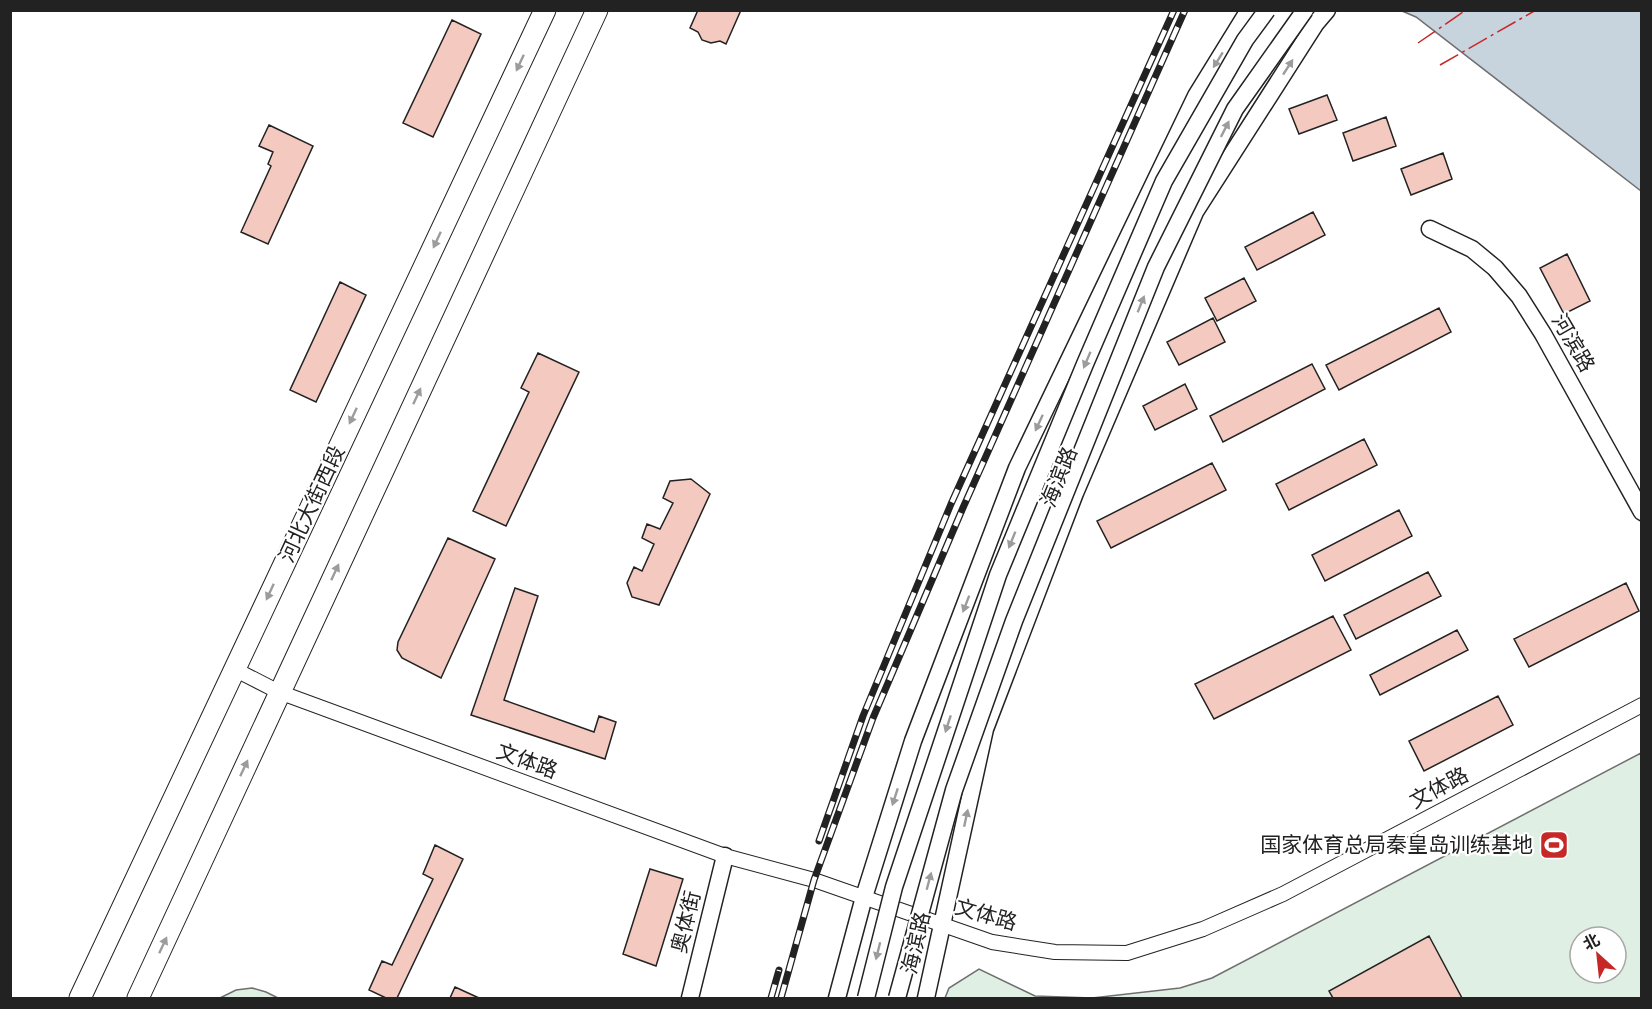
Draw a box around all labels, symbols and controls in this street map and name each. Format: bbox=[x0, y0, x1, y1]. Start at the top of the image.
one-way arrow bbox=[1213, 52, 1224, 68]
one-way arrow bbox=[516, 55, 525, 72]
one-way arrow bbox=[1282, 59, 1293, 75]
one-way arrow bbox=[1221, 120, 1230, 137]
one-way arrow bbox=[432, 231, 441, 248]
one-way arrow bbox=[1136, 295, 1146, 313]
street label: 河滨路 bbox=[1546, 309, 1600, 377]
one-way arrow bbox=[1082, 351, 1091, 369]
one-way arrow bbox=[413, 387, 422, 404]
one-way arrow bbox=[349, 407, 358, 424]
one-way arrow bbox=[1034, 414, 1044, 432]
street label: 河北大街西段 bbox=[274, 441, 350, 567]
street label: 海滨路 bbox=[1035, 443, 1083, 511]
one-way arrow bbox=[1007, 532, 1017, 550]
one-way arrow bbox=[330, 563, 340, 581]
one-way arrow bbox=[265, 584, 275, 602]
one-way arrow bbox=[960, 595, 970, 613]
one-way arrow bbox=[943, 715, 952, 733]
street label: 文体路 bbox=[493, 738, 561, 784]
one-way arrow bbox=[239, 759, 249, 777]
street label: 文体路 bbox=[1405, 762, 1473, 814]
one-way arrow bbox=[890, 788, 900, 806]
one-way arrow bbox=[962, 809, 972, 828]
sports icon: 国家体育总局秦皇岛训练基地 bbox=[1538, 829, 1570, 861]
place label: 国家体育总局秦皇岛训练基地 bbox=[1260, 832, 1533, 858]
one-way arrow bbox=[925, 872, 935, 890]
street label: 奥体街 bbox=[666, 888, 706, 956]
street label: 文体路 bbox=[952, 894, 1020, 936]
street label: 海滨路 bbox=[896, 909, 936, 977]
north arrow bbox=[1568, 925, 1628, 985]
text: 北 bbox=[1580, 930, 1603, 955]
one-way arrow bbox=[158, 937, 167, 954]
one-way arrow bbox=[872, 941, 882, 960]

